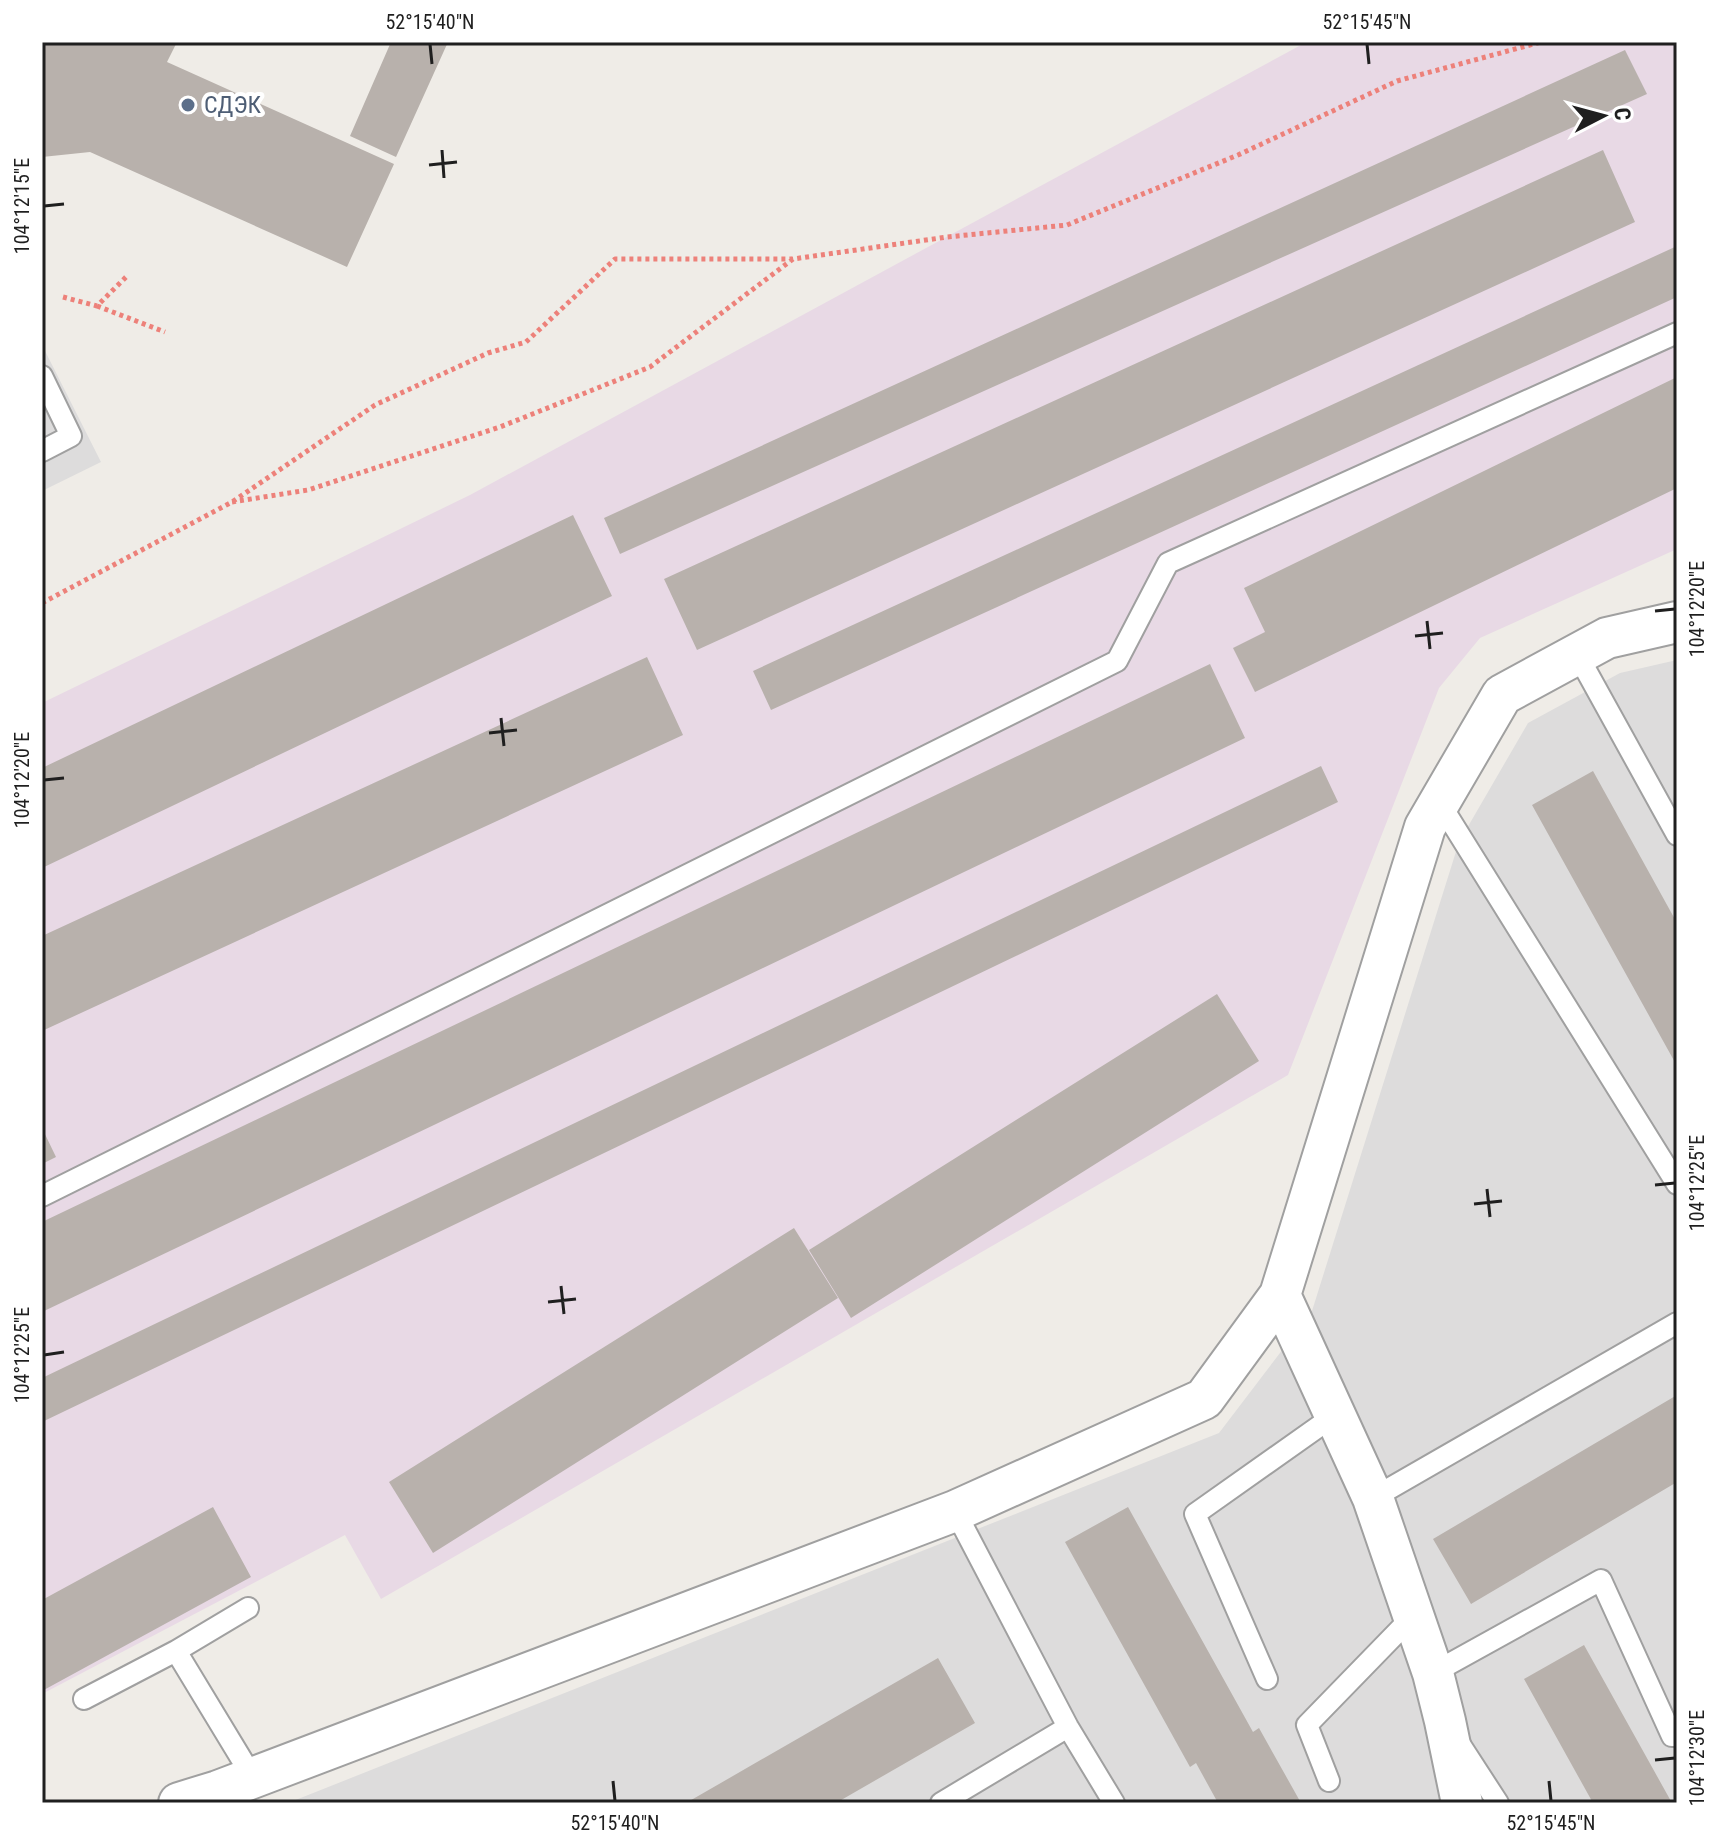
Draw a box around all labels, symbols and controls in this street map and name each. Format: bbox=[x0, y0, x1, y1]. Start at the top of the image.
text: 52°15'40"N bbox=[385, 10, 475, 34]
text: 52°15'45"N bbox=[1322, 10, 1412, 34]
north arrow bbox=[1563, 76, 1643, 156]
place label: СДЭК bbox=[204, 91, 262, 119]
marker: СДЭК bbox=[179, 96, 197, 114]
text: С bbox=[1609, 106, 1635, 122]
text: 104°12'15"E bbox=[10, 158, 34, 254]
text: 104°12'20"E bbox=[1685, 561, 1709, 657]
text: 104°12'20"E bbox=[10, 732, 34, 828]
text: 104°12'25"E bbox=[1685, 1135, 1709, 1231]
text: 104°12'25"E bbox=[10, 1307, 34, 1403]
text: 104°12'30"E bbox=[1685, 1710, 1709, 1806]
text: 52°15'40"N bbox=[570, 1811, 660, 1835]
text: 52°15'45"N bbox=[1506, 1811, 1596, 1835]

